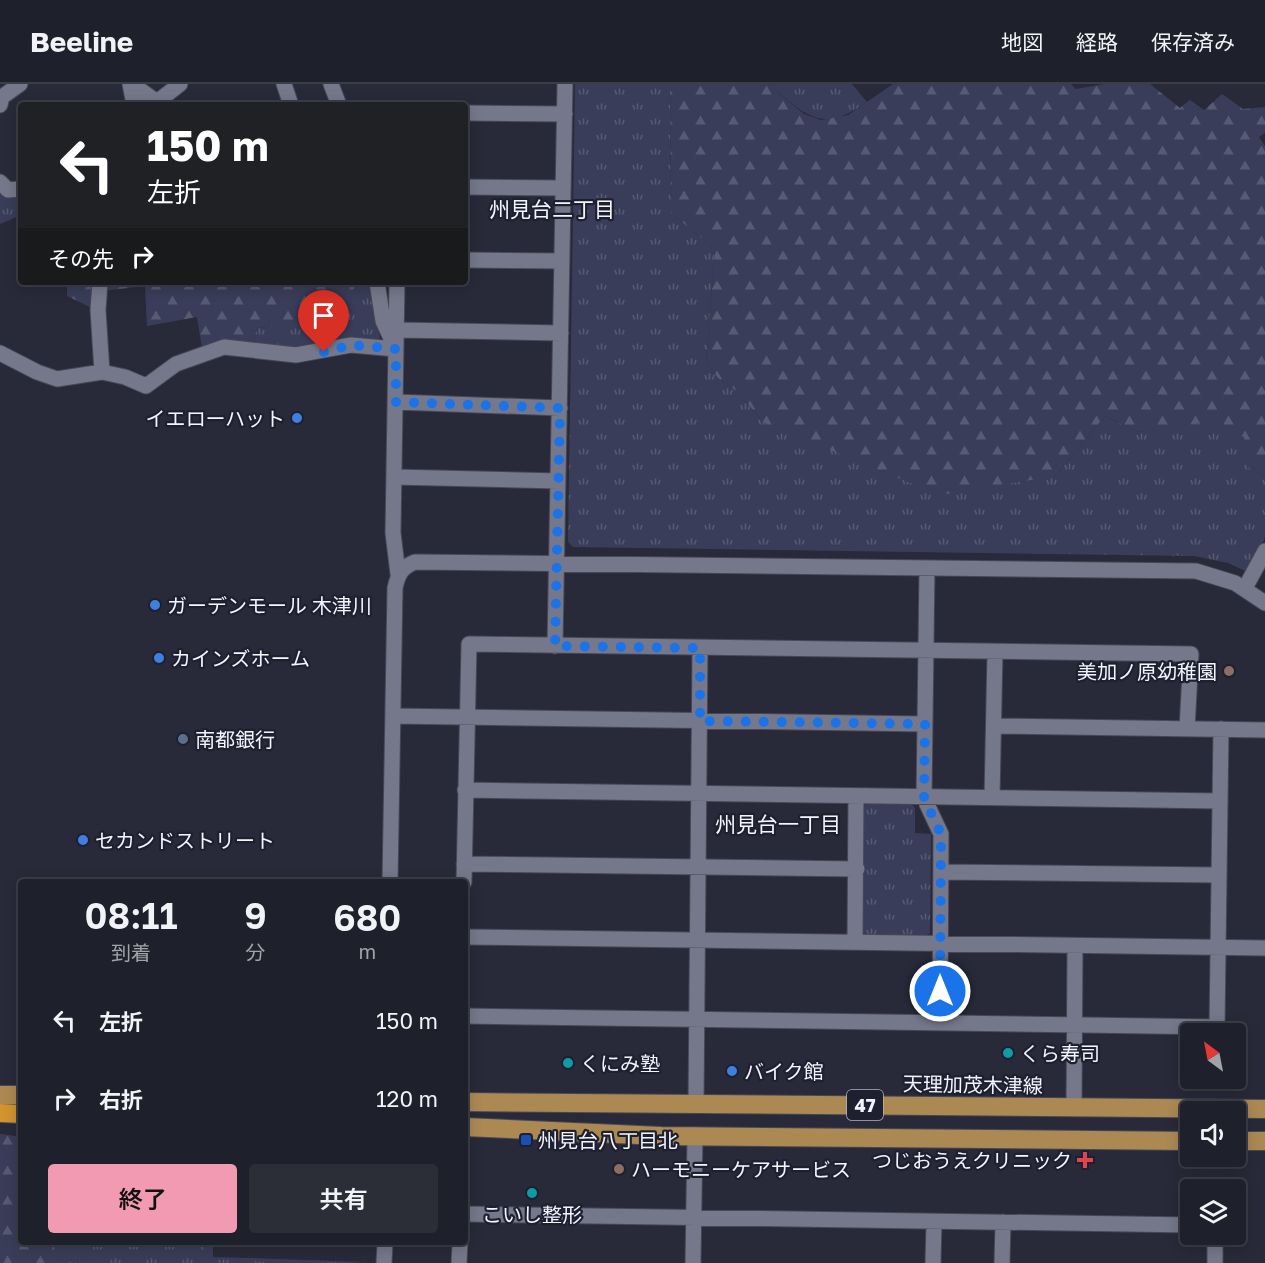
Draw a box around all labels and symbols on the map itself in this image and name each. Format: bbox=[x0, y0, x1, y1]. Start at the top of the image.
district label: 州見台二丁目 bbox=[489, 196, 615, 222]
pin bbox=[298, 290, 349, 352]
place label: イエローハット bbox=[146, 406, 285, 430]
marker: イエローハット bbox=[290, 411, 304, 425]
place label: ガーデンモール 木津川 bbox=[167, 593, 372, 617]
marker: ガーデンモール 木津川 bbox=[148, 598, 162, 612]
place label: カインズホーム bbox=[171, 646, 310, 670]
marker: カインズホーム bbox=[152, 651, 166, 665]
place label: 美加ノ原幼稚園 bbox=[1077, 659, 1217, 683]
marker: 美加ノ原幼稚園 bbox=[1222, 664, 1236, 678]
place label: 南都銀行 bbox=[195, 727, 275, 751]
marker: 南都銀行 bbox=[176, 732, 190, 746]
district label: 州見台一丁目 bbox=[715, 811, 841, 837]
place label: セカンドストリート bbox=[95, 828, 275, 852]
marker: セカンドストリート bbox=[76, 833, 90, 847]
position arrow bbox=[908, 959, 972, 1023]
north arrow bbox=[1180, 1023, 1246, 1089]
place label: くら寿司 bbox=[1020, 1041, 1100, 1065]
marker: くら寿司 bbox=[1001, 1046, 1015, 1060]
place label: くにみ塾 bbox=[580, 1051, 660, 1075]
marker: くにみ塾 bbox=[561, 1056, 575, 1070]
place label: バイク館 bbox=[744, 1059, 824, 1083]
marker: バイク館 bbox=[725, 1064, 739, 1078]
street label: 天理加茂木津線 bbox=[903, 1071, 1043, 1097]
road number: 47 bbox=[847, 1090, 883, 1120]
place label: 州見台八丁目北 bbox=[538, 1128, 678, 1152]
marker: 州見台八丁目北 bbox=[519, 1133, 533, 1147]
place label: つじおうえクリニック bbox=[872, 1148, 1072, 1172]
marker: つじおうえクリニック bbox=[1076, 1151, 1094, 1169]
place label: ハーモニーケアサービス bbox=[631, 1157, 851, 1181]
marker: ハーモニーケアサービス bbox=[612, 1162, 626, 1176]
marker: こいし整形 bbox=[525, 1186, 539, 1200]
place label: こいし整形 bbox=[482, 1202, 582, 1226]

